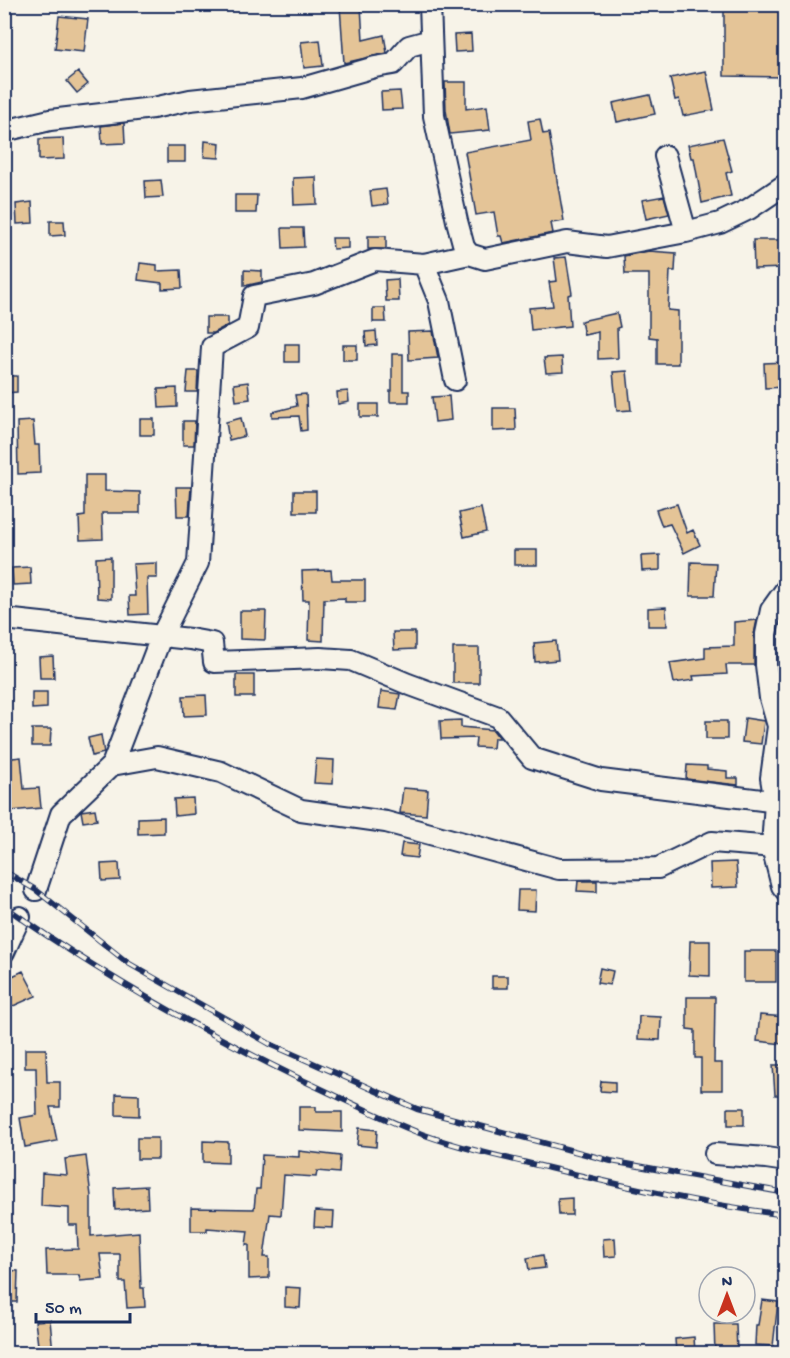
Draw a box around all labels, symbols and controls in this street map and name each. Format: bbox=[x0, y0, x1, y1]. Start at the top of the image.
north arrow bbox=[697, 1265, 757, 1325]
text: N bbox=[722, 1274, 733, 1293]
scale bar bbox=[36, 1286, 130, 1324]
text: 50 m bbox=[45, 1299, 82, 1320]

